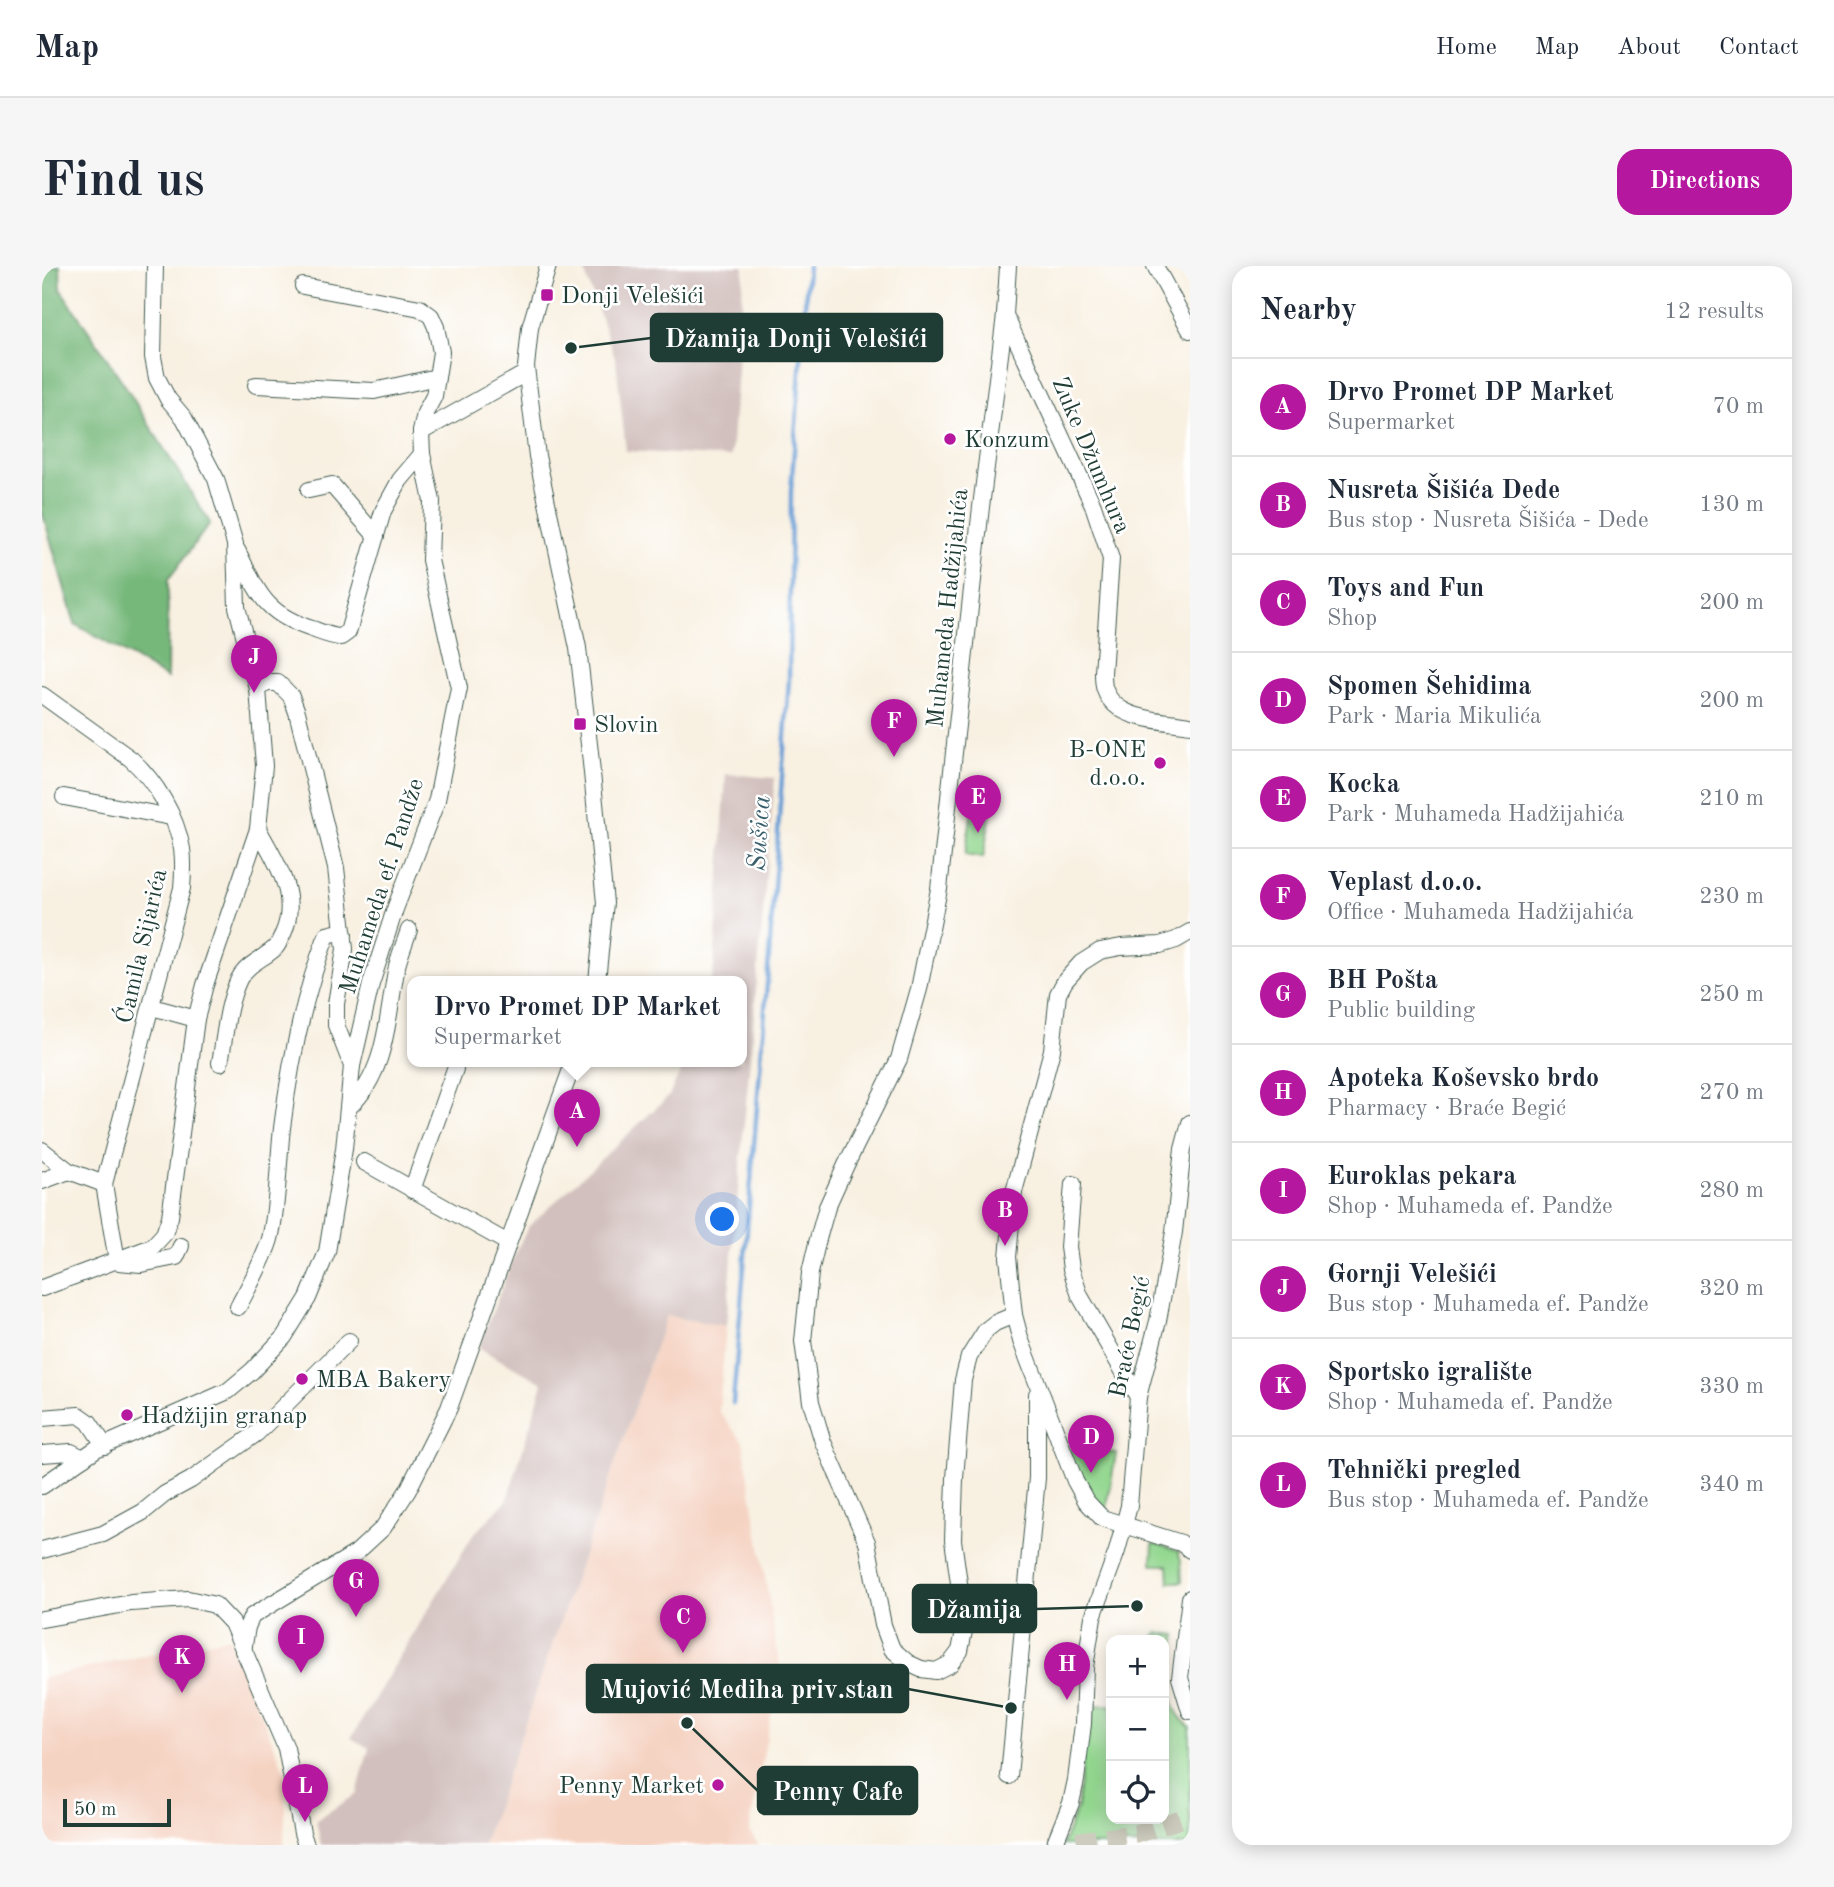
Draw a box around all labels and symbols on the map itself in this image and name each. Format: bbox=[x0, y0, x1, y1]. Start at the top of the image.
place label: Donji Velešići bbox=[561, 285, 704, 309]
marker: Donji Velešići bbox=[539, 287, 555, 303]
callout: Džamija Donji Velešići bbox=[651, 314, 942, 361]
text: Džamija Donji Velešići bbox=[664, 327, 928, 353]
street label: Zuke Džumhura bbox=[1046, 374, 1134, 538]
place label: Konzum bbox=[964, 429, 1049, 453]
marker: Konzum bbox=[942, 431, 958, 447]
street label: Muhameda Hadžijahića bbox=[924, 487, 974, 729]
pin: J bbox=[231, 635, 277, 693]
pin: F bbox=[871, 699, 917, 757]
place label: Slovin bbox=[594, 714, 658, 738]
marker: Slovin bbox=[572, 716, 588, 732]
place label: B-ONE d.o.o. bbox=[1069, 739, 1146, 791]
marker: B-ONE d.o.o. bbox=[1152, 755, 1168, 771]
pin: E bbox=[955, 775, 1001, 833]
street label: Muhameda ef. Pandže bbox=[337, 776, 429, 998]
water label: Sušica bbox=[744, 794, 776, 872]
street label: Ćamila Sijarića bbox=[109, 865, 172, 1026]
pin: A bbox=[554, 1089, 600, 1147]
pin: B bbox=[982, 1188, 1028, 1246]
your location bbox=[705, 1202, 739, 1236]
street label: Braće Begić bbox=[1106, 1274, 1156, 1401]
place label: MBA Bakery bbox=[316, 1369, 452, 1393]
marker: MBA Bakery bbox=[294, 1371, 310, 1387]
place label: Hadžijin granap bbox=[141, 1405, 307, 1429]
marker: Hadžijin granap bbox=[119, 1407, 135, 1423]
pin: D bbox=[1068, 1415, 1114, 1473]
pin: G bbox=[333, 1559, 379, 1617]
callout: Džamija bbox=[913, 1585, 1036, 1632]
pin: C bbox=[660, 1595, 706, 1653]
text: Džamija bbox=[926, 1598, 1022, 1624]
pin: I bbox=[278, 1615, 324, 1673]
pin: K bbox=[159, 1635, 205, 1693]
pin: H bbox=[1044, 1642, 1090, 1700]
callout: Mujović Mediha priv.stan bbox=[587, 1665, 908, 1712]
text: Mujović Mediha priv.stan bbox=[601, 1678, 893, 1704]
pin: L bbox=[282, 1764, 328, 1822]
callout: Penny Cafe bbox=[758, 1767, 917, 1814]
place label: Penny Market bbox=[559, 1775, 704, 1799]
marker: Penny Market bbox=[710, 1777, 726, 1793]
text: Penny Cafe bbox=[773, 1780, 903, 1806]
scale bar bbox=[63, 1796, 172, 1828]

